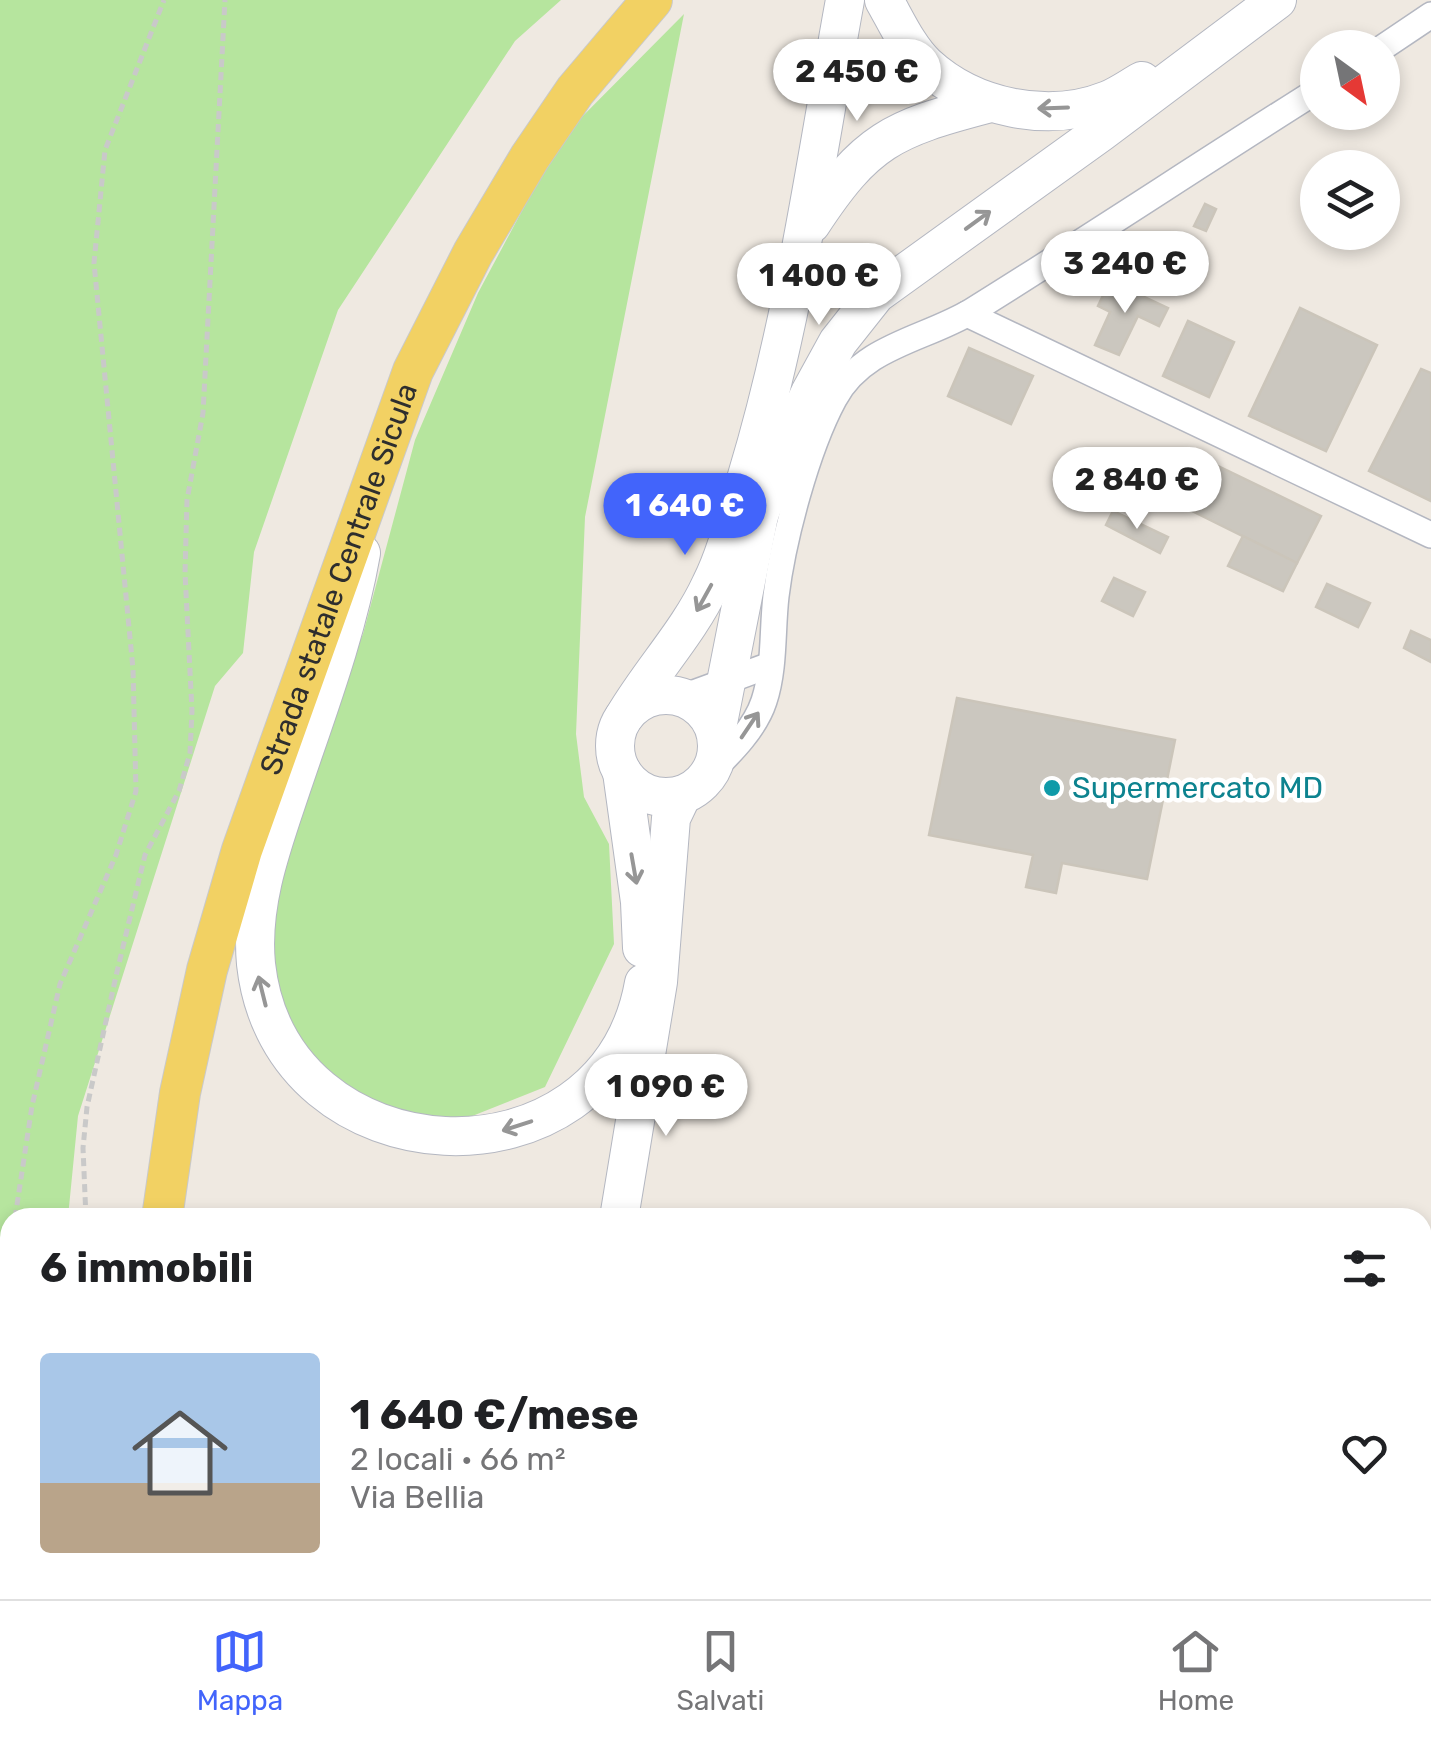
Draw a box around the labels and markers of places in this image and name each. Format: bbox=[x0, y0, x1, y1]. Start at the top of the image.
pin: 2 450 € bbox=[765, 39, 949, 124]
pin: 3 240 € bbox=[1033, 231, 1217, 316]
pin: 1 400 € bbox=[727, 243, 911, 328]
pin: 2 840 € bbox=[1045, 447, 1229, 532]
pin: 1 640 € bbox=[593, 473, 777, 558]
place label: Supermercato MD bbox=[1072, 770, 1323, 806]
marker: Supermercato MD bbox=[1041, 777, 1063, 799]
pin: 1 090 € bbox=[574, 1054, 758, 1139]

